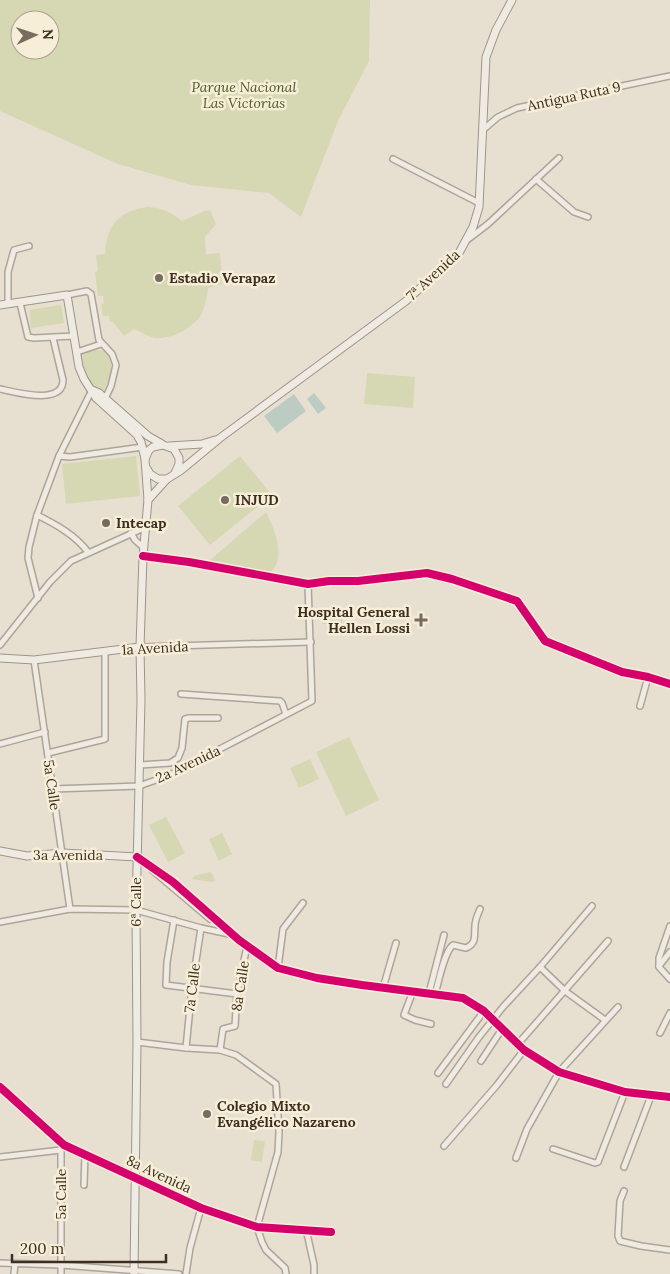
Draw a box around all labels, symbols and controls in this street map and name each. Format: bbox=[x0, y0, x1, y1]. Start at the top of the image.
north arrow bbox=[10, 10, 60, 60]
text: N bbox=[39, 28, 57, 40]
street label: Antigua Ruta 9 bbox=[525, 77, 622, 115]
park label: Parque Nacional Las Victorias bbox=[192, 78, 296, 112]
street label: 7ª Avenida bbox=[402, 246, 464, 304]
place label: Estadio Verapaz bbox=[169, 269, 275, 287]
marker: Estadio Verapaz bbox=[153, 272, 165, 284]
place label: INJUD bbox=[235, 491, 279, 509]
marker: INJUD bbox=[219, 494, 231, 506]
place label: Intecap bbox=[116, 514, 166, 532]
marker: Intecap bbox=[100, 517, 112, 529]
place label: Hospital General Hellen Lossi bbox=[297, 603, 411, 637]
marker: Hospital General Hellen Lossi bbox=[414, 613, 428, 627]
street label: 1a Avenida bbox=[121, 637, 189, 659]
street label: 2a Avenida bbox=[153, 741, 223, 787]
street label: 5a Calle bbox=[40, 759, 65, 812]
street label: 3a Avenida bbox=[33, 846, 103, 864]
street label: 6ª Calle bbox=[127, 877, 145, 927]
street label: 8a Calle bbox=[227, 959, 253, 1013]
street label: 7a Calle bbox=[180, 962, 204, 1014]
place label: Colegio Mixto Evangélico Nazareno bbox=[217, 1097, 356, 1131]
marker: Colegio Mixto Evangélico Nazareno bbox=[201, 1108, 213, 1120]
street label: 8a Avenida bbox=[124, 1151, 194, 1197]
street label: 5a Calle bbox=[52, 1168, 70, 1219]
scale bar bbox=[12, 1232, 166, 1264]
text: 200 m bbox=[20, 1239, 64, 1258]

